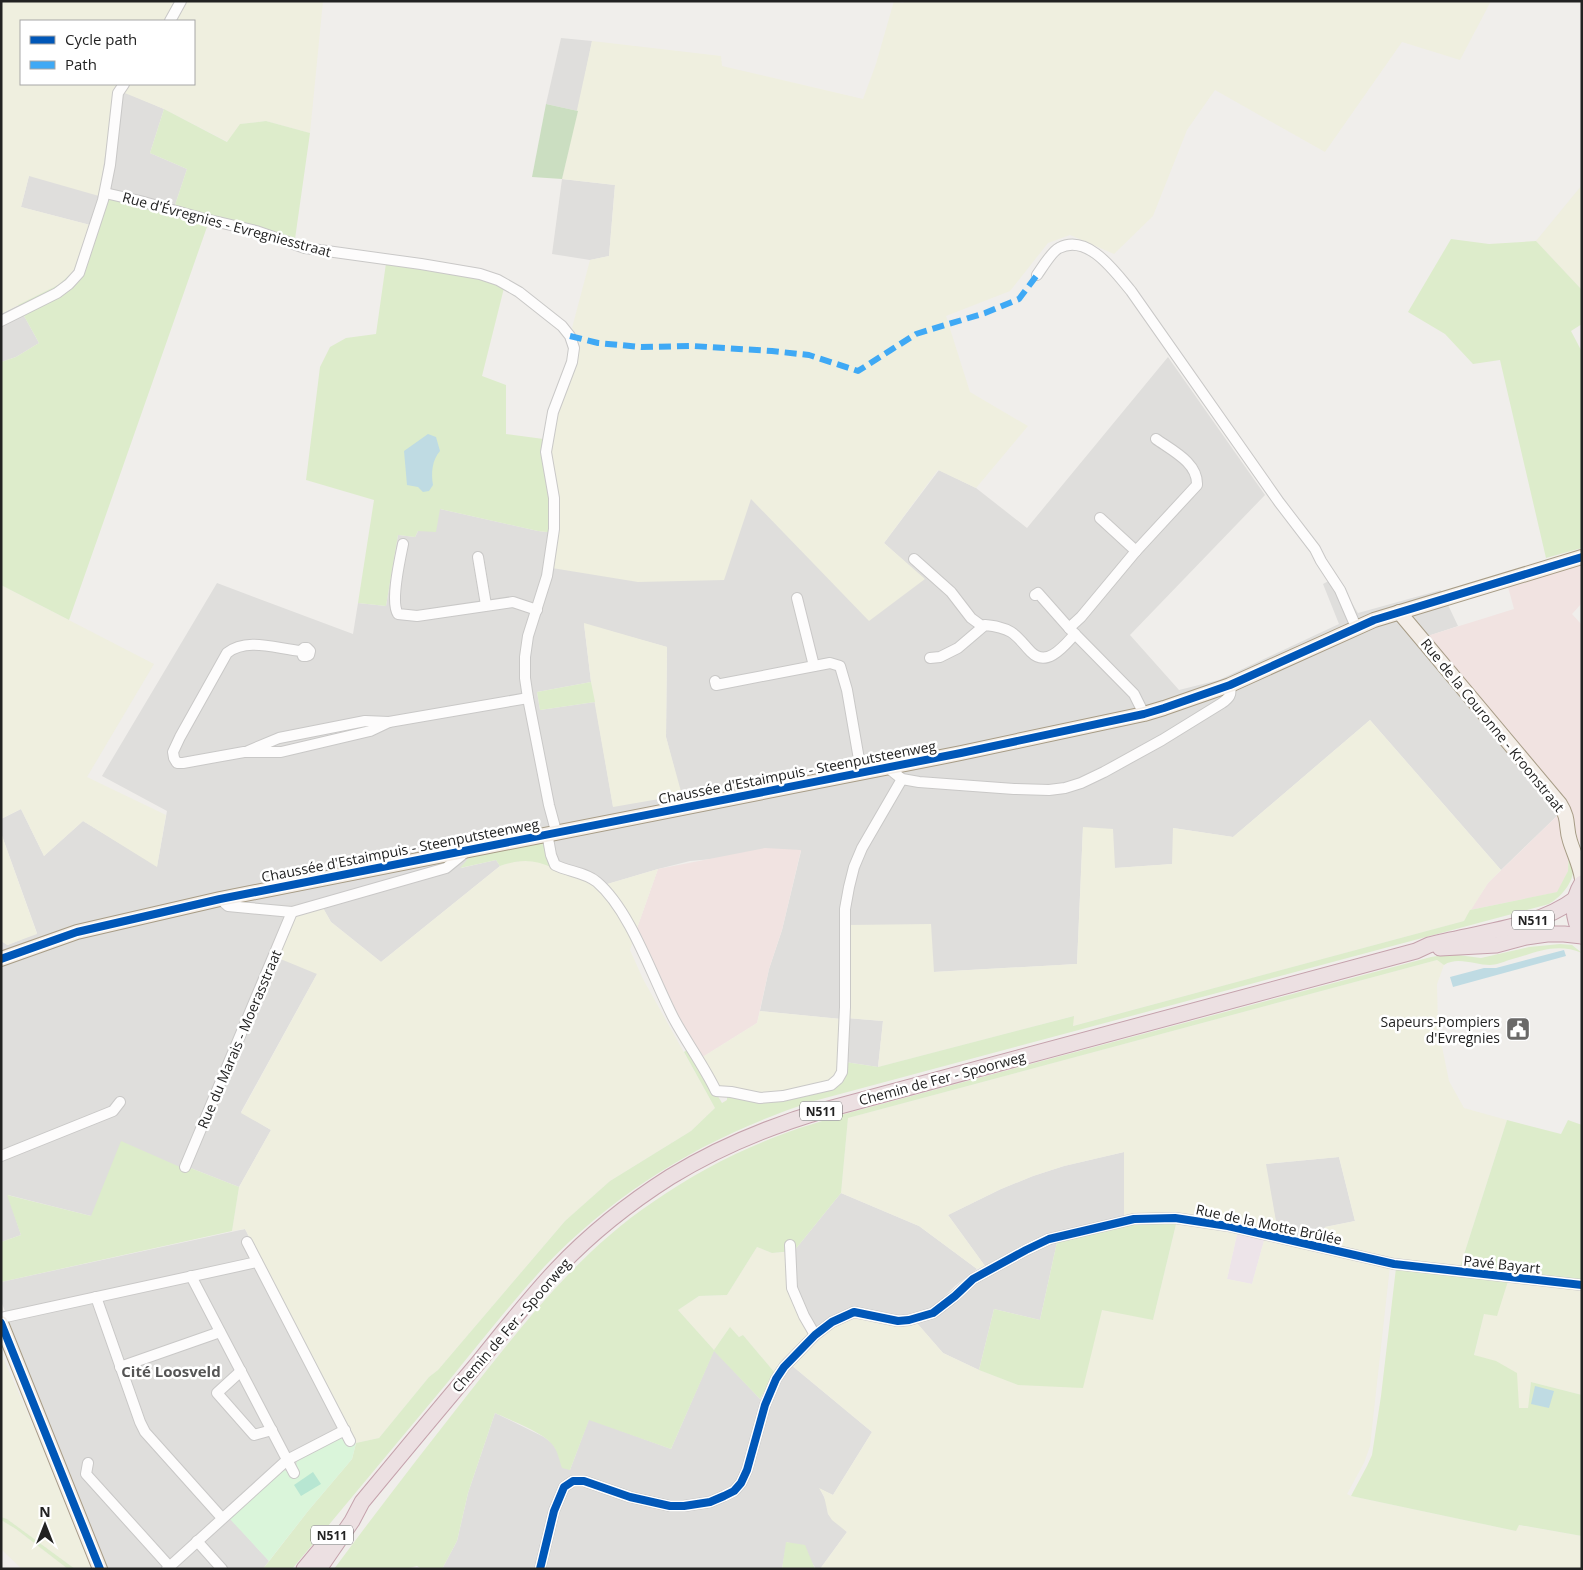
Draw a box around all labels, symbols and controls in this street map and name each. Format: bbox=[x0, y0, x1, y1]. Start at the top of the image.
legend bbox=[20, 20, 195, 85]
text: Cycle path bbox=[65, 29, 137, 49]
text: Path bbox=[65, 54, 97, 74]
street label: Rue d'Évregnies - Evregniesstraat bbox=[121, 187, 333, 261]
street label: Rue de la Couronne - Kroonstraat bbox=[1417, 634, 1569, 816]
street label: Chaussée d'Estaimpuis - Steenputsteenweg bbox=[657, 736, 938, 808]
street label: Chaussée d'Estaimpuis - Steenputsteenweg bbox=[260, 814, 541, 886]
road number: N511 bbox=[1512, 910, 1554, 930]
street label: Rue du Marais - Moerasstraat bbox=[193, 947, 285, 1131]
place label: Sapeurs-Pompiers d'Evregnies bbox=[1380, 1012, 1500, 1047]
public building icon: Sapeurs-Pompiers d'Evregnies bbox=[1505, 1016, 1531, 1042]
street label: Chemin de Fer - Spoorweg bbox=[857, 1046, 1028, 1109]
road number: N511 bbox=[800, 1102, 842, 1120]
street label: Rue de la Motte Brûlée bbox=[1194, 1199, 1344, 1249]
street label: Pavé Bayart bbox=[1463, 1251, 1541, 1277]
street label: Chemin de Fer - Spoorweg bbox=[447, 1254, 575, 1396]
district label: Cité Loosveld bbox=[121, 1361, 221, 1381]
north arrow bbox=[20, 1500, 70, 1550]
text: N bbox=[39, 1502, 51, 1521]
road number: N511 bbox=[311, 1526, 353, 1544]

